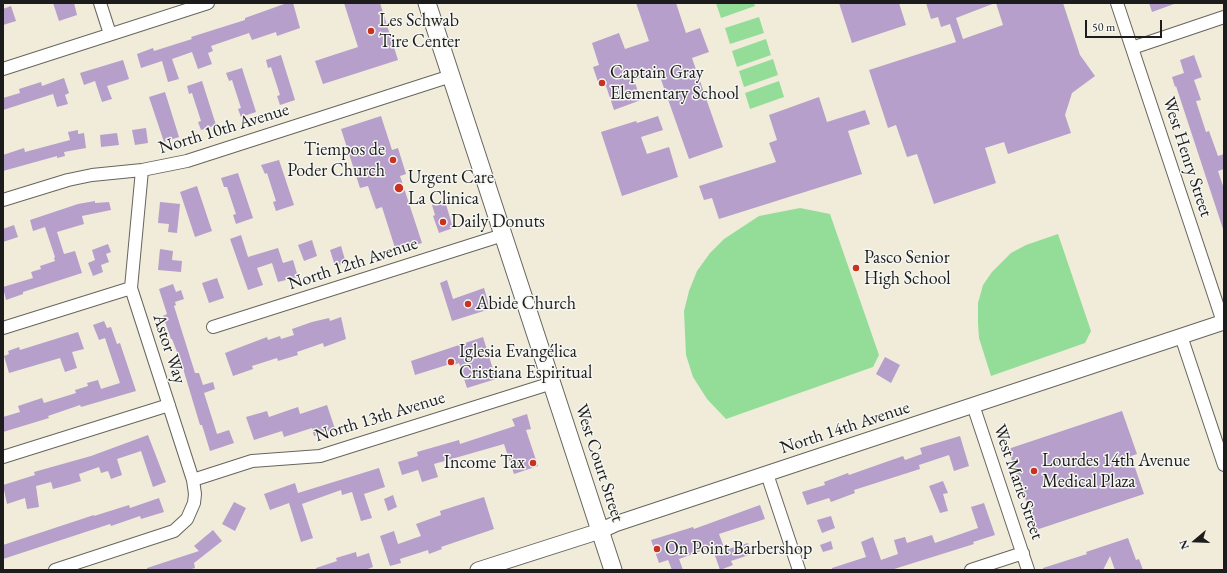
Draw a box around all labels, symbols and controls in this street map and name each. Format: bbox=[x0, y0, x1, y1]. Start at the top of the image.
place label: Les Schwab Tire Center bbox=[379, 10, 460, 52]
scale bar bbox=[1087, 12, 1164, 38]
text: 50 m bbox=[1092, 19, 1115, 35]
marker: Les Schwab Tire Center bbox=[366, 26, 376, 36]
place label: Captain Gray Elementary School bbox=[610, 62, 739, 104]
marker: Captain Gray Elementary School bbox=[597, 78, 607, 88]
street label: West Henry Street bbox=[1157, 94, 1217, 220]
street label: North 10th Avenue bbox=[156, 99, 292, 159]
place label: Tiempos de Poder Church bbox=[287, 139, 385, 182]
marker: Tiempos de Poder Church bbox=[388, 155, 398, 165]
place label: Urgent Care La Clinica bbox=[408, 167, 494, 210]
marker: Urgent Care La Clinica bbox=[393, 182, 405, 194]
place label: Daily Donuts bbox=[451, 211, 545, 233]
marker: Daily Donuts bbox=[438, 217, 448, 227]
street label: North 12th Avenue bbox=[285, 233, 421, 295]
place label: Pasco Senior High School bbox=[864, 247, 951, 290]
marker: Pasco Senior High School bbox=[851, 263, 861, 273]
place label: Abide Church bbox=[476, 293, 576, 315]
marker: Abide Church bbox=[463, 299, 473, 309]
street label: Astor Way bbox=[148, 311, 190, 387]
place label: Iglesia Evangélica Cristiana Espiritual bbox=[459, 341, 592, 384]
marker: Iglesia Evangélica Cristiana Espiritual bbox=[446, 357, 456, 367]
street label: North 13th Avenue bbox=[312, 387, 448, 447]
street label: North 14th Avenue bbox=[777, 397, 913, 459]
street label: West Court Street bbox=[570, 401, 628, 525]
street label: West Marie Street bbox=[988, 422, 1048, 542]
place label: Lourdes 14th Avenue Medical Plaza bbox=[1042, 450, 1190, 492]
place label: Income Tax bbox=[444, 452, 525, 474]
marker: Income Tax bbox=[528, 458, 538, 468]
marker: Lourdes 14th Avenue Medical Plaza bbox=[1029, 466, 1039, 476]
north arrow bbox=[1175, 521, 1215, 561]
place label: On Point Barbershop bbox=[665, 538, 812, 560]
text: N bbox=[1176, 538, 1192, 551]
marker: On Point Barbershop bbox=[652, 544, 662, 554]

